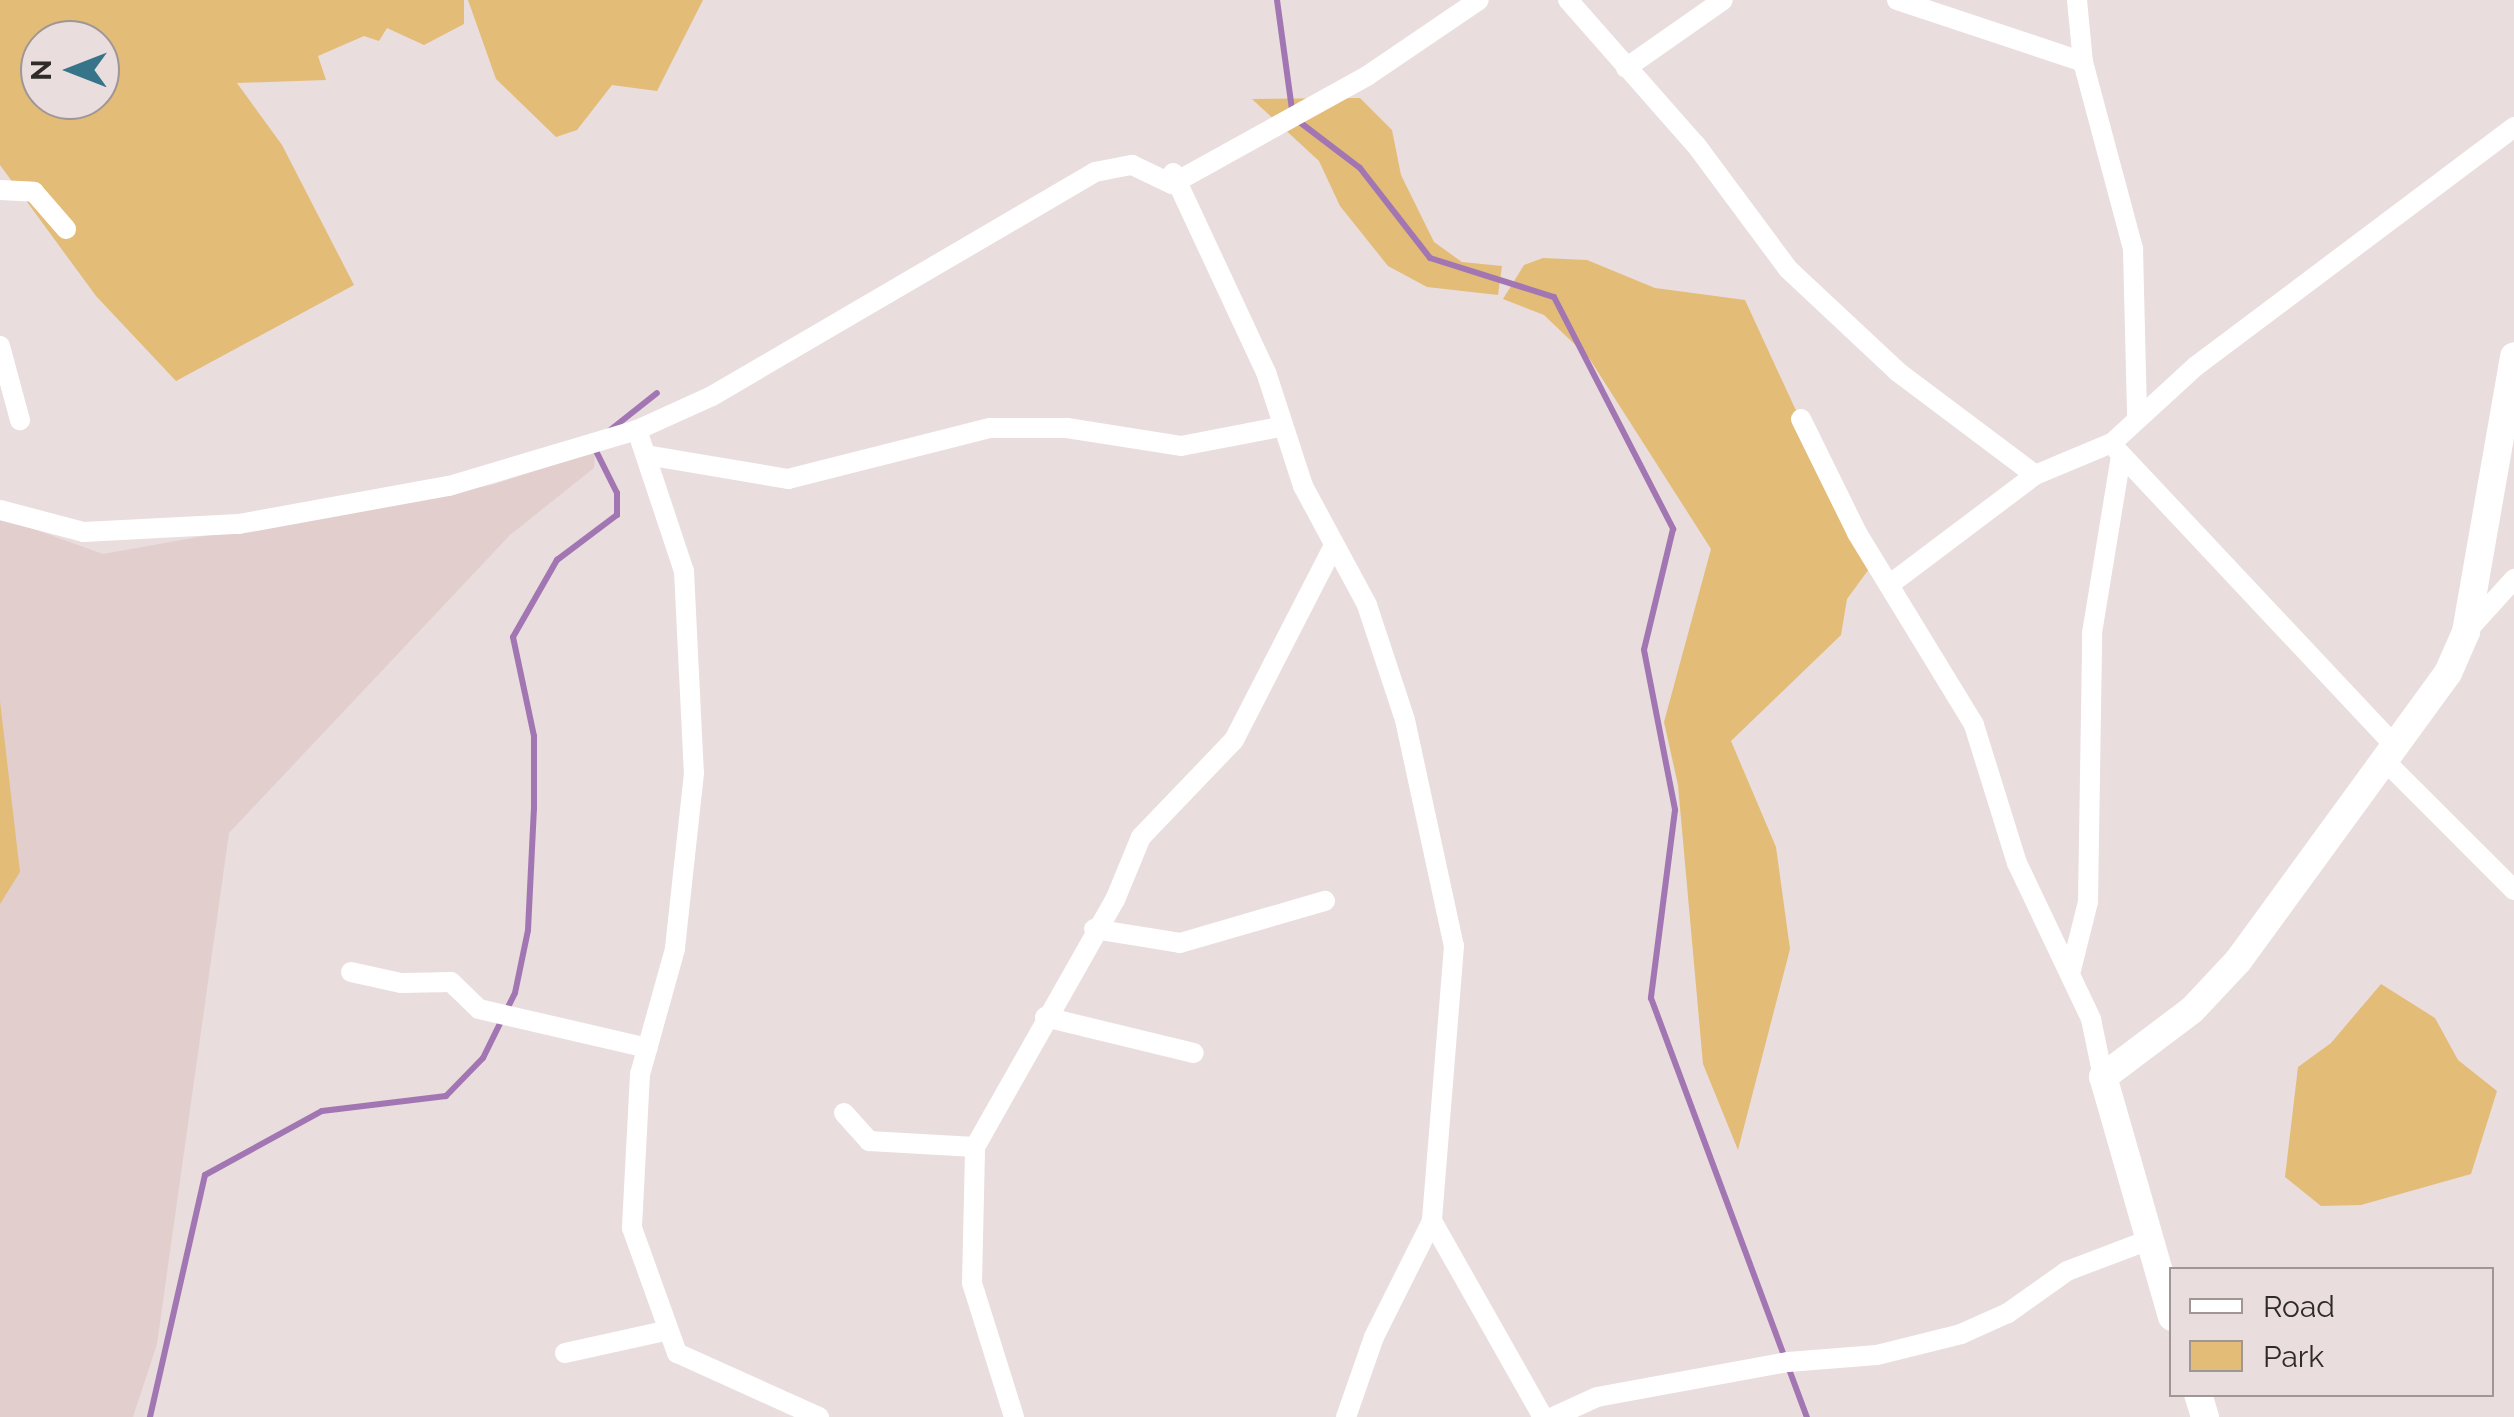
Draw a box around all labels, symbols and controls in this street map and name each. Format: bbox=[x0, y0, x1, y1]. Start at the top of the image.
north arrow bbox=[20, 20, 120, 120]
text: N bbox=[25, 59, 58, 81]
legend bbox=[2169, 1267, 2494, 1397]
text: Road bbox=[2263, 1289, 2335, 1324]
text: Park bbox=[2263, 1339, 2324, 1374]

